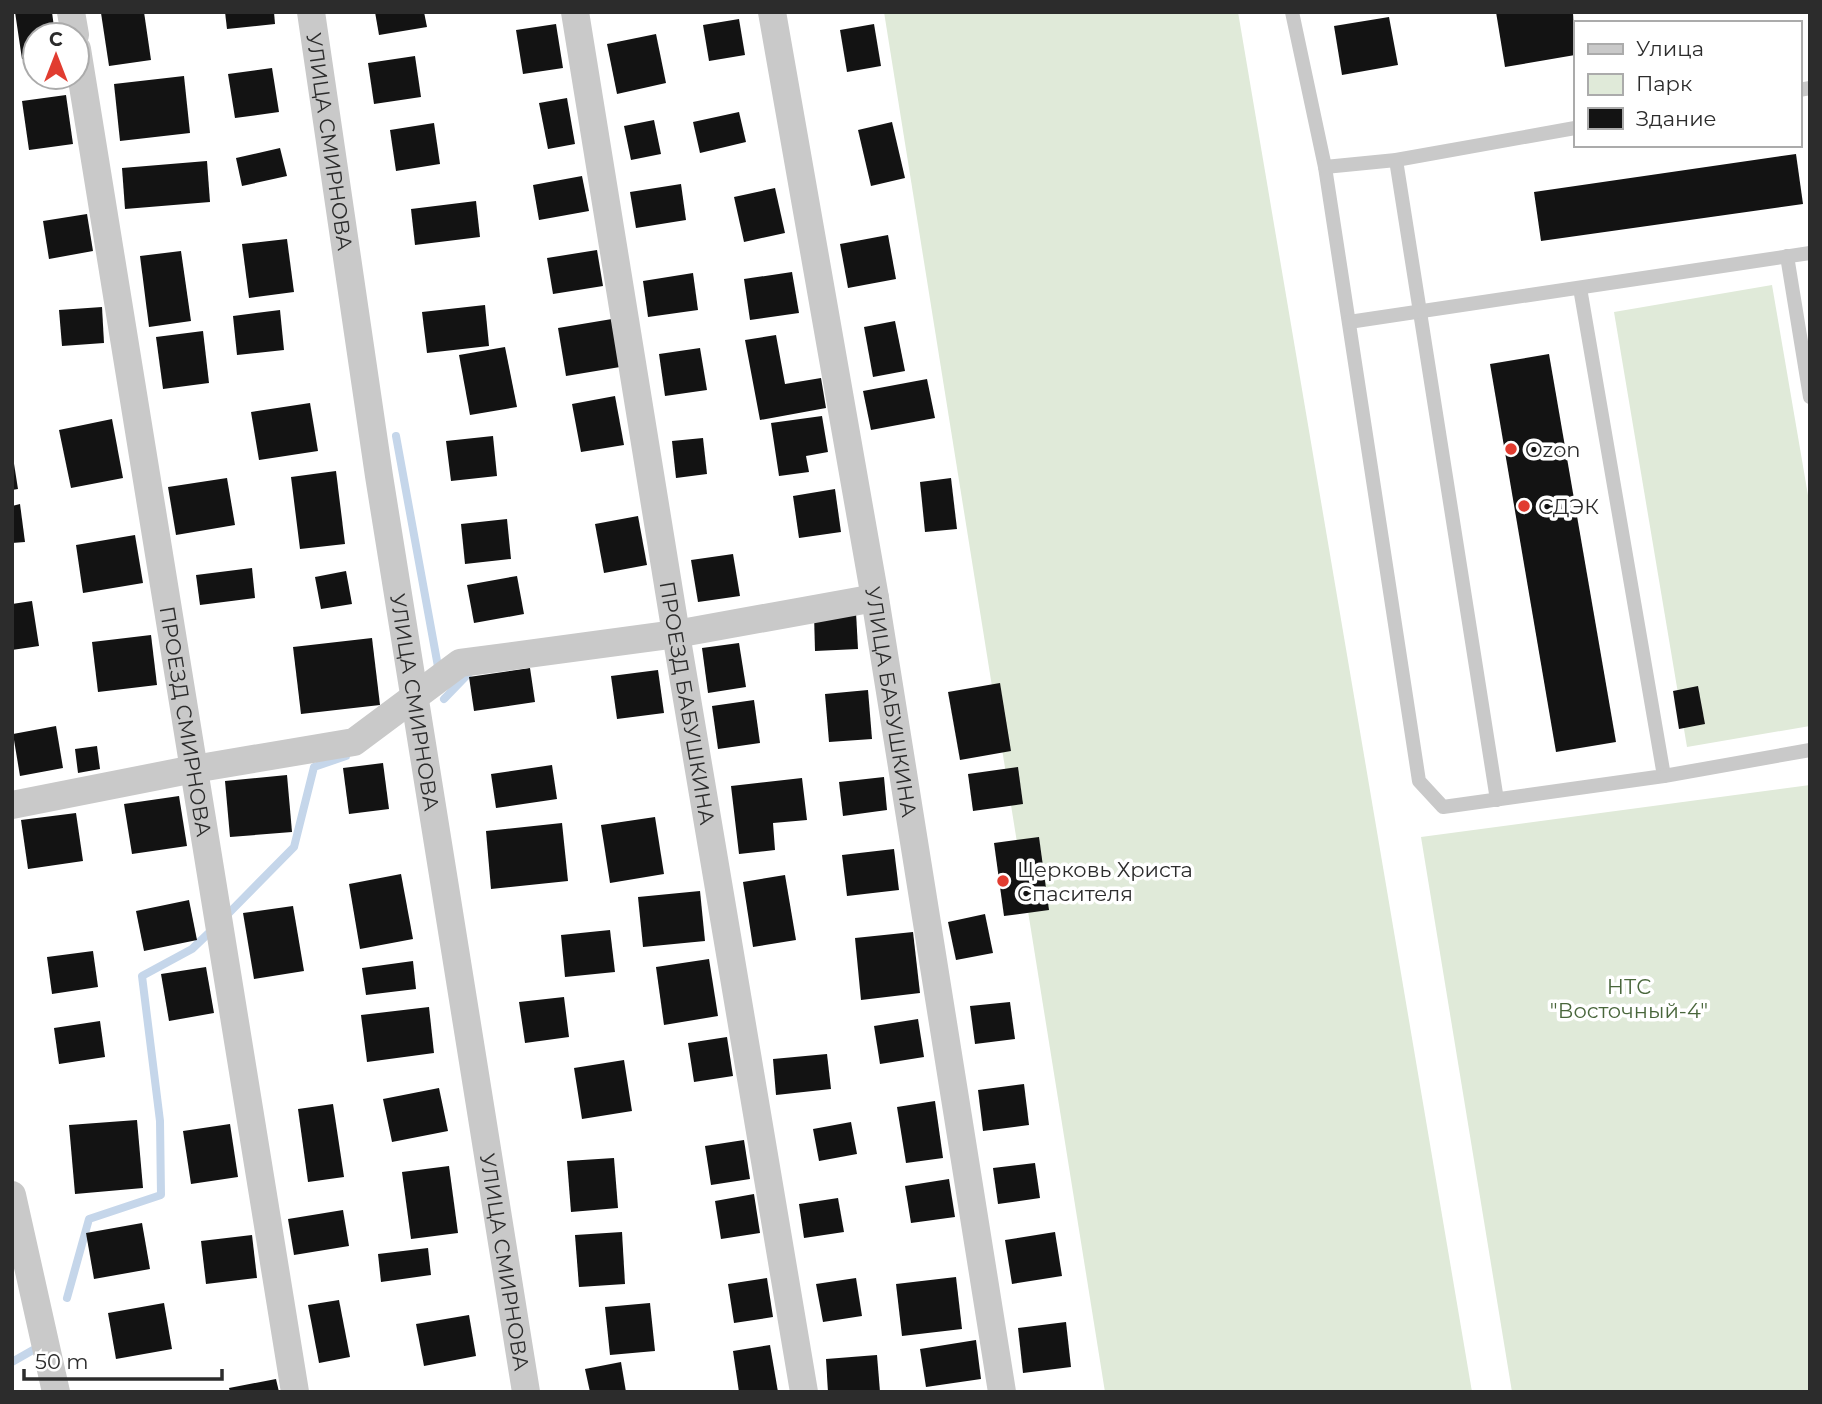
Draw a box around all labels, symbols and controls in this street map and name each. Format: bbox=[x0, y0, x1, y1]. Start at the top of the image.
north arrow bbox=[21, 21, 91, 91]
legend bbox=[1574, 21, 1801, 147]
text: С bbox=[49, 28, 63, 51]
street label: УЛИЦА СМИРНОВА bbox=[302, 31, 358, 253]
text: Улица bbox=[1636, 36, 1704, 61]
text: Парк bbox=[1636, 71, 1692, 96]
text: Здание bbox=[1636, 106, 1717, 131]
place label: Ozon bbox=[1525, 437, 1581, 462]
marker: Ozon bbox=[1503, 441, 1519, 457]
place label: СДЭК bbox=[1538, 494, 1599, 519]
marker: СДЭК bbox=[1516, 498, 1532, 514]
street label: ПРОЕЗД БАБУШКИНА bbox=[655, 579, 721, 827]
street label: УЛИЦА БАБУШКИНА bbox=[861, 584, 922, 819]
street label: УЛИЦА СМИРНОВА bbox=[386, 592, 445, 813]
street label: ПРОЕЗД СМИРНОВА bbox=[155, 604, 217, 839]
place label: Церковь Христа Спасителя bbox=[1017, 857, 1193, 906]
marker: Церковь Христа Спасителя bbox=[995, 873, 1011, 889]
park label: НТС "Восточный-4" bbox=[1550, 974, 1708, 1023]
street label: УЛИЦА СМИРНОВА bbox=[475, 1151, 535, 1373]
scale bar bbox=[24, 1338, 222, 1382]
text: 50 m bbox=[35, 1349, 89, 1374]

